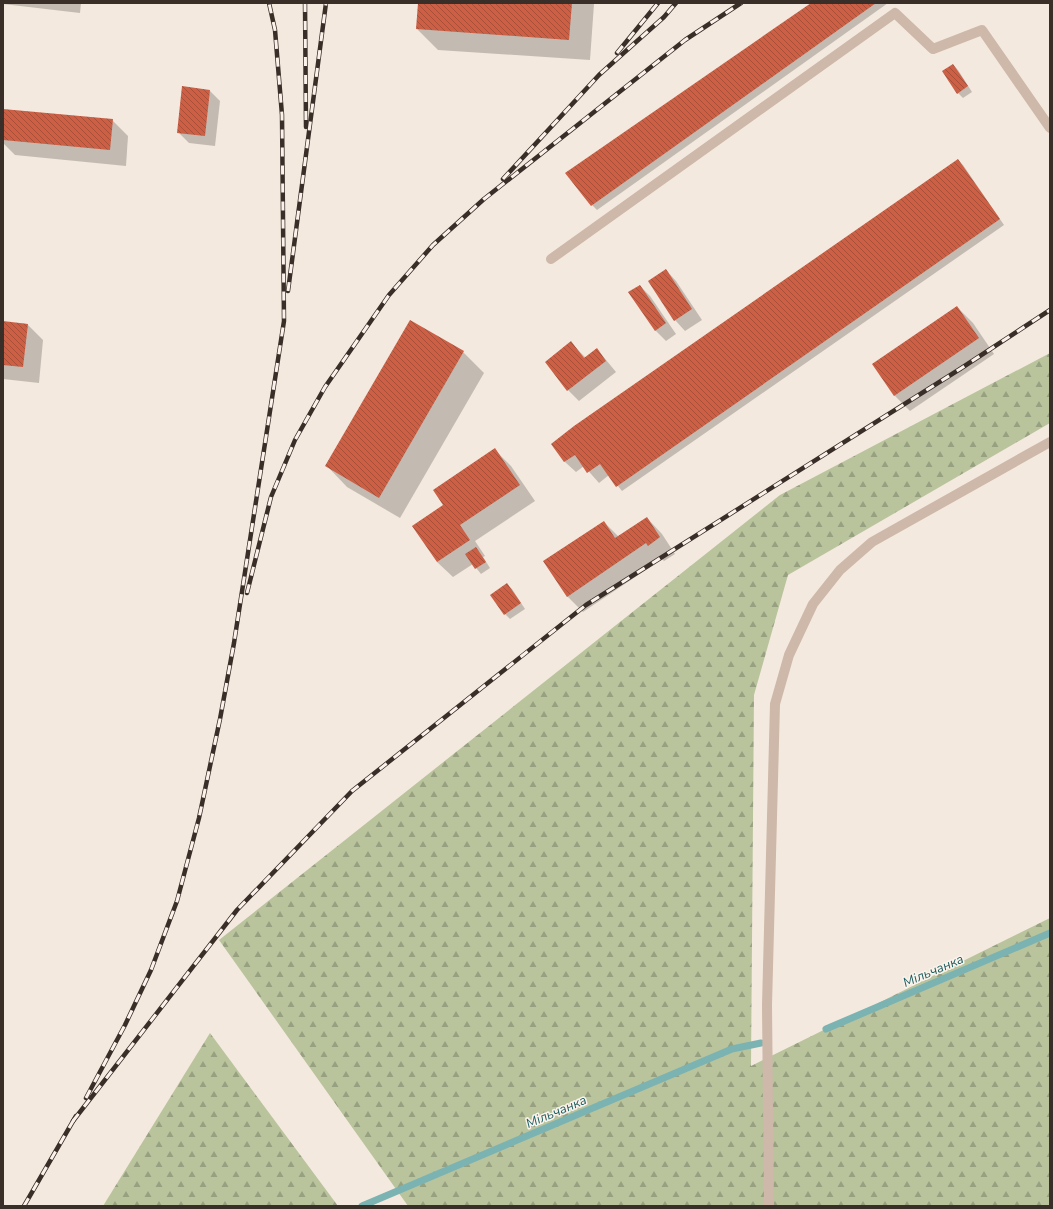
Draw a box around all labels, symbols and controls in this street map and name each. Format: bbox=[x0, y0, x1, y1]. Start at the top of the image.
water label: Мільчанка bbox=[900, 950, 967, 992]
water label: Мільчанка bbox=[523, 1091, 590, 1133]

